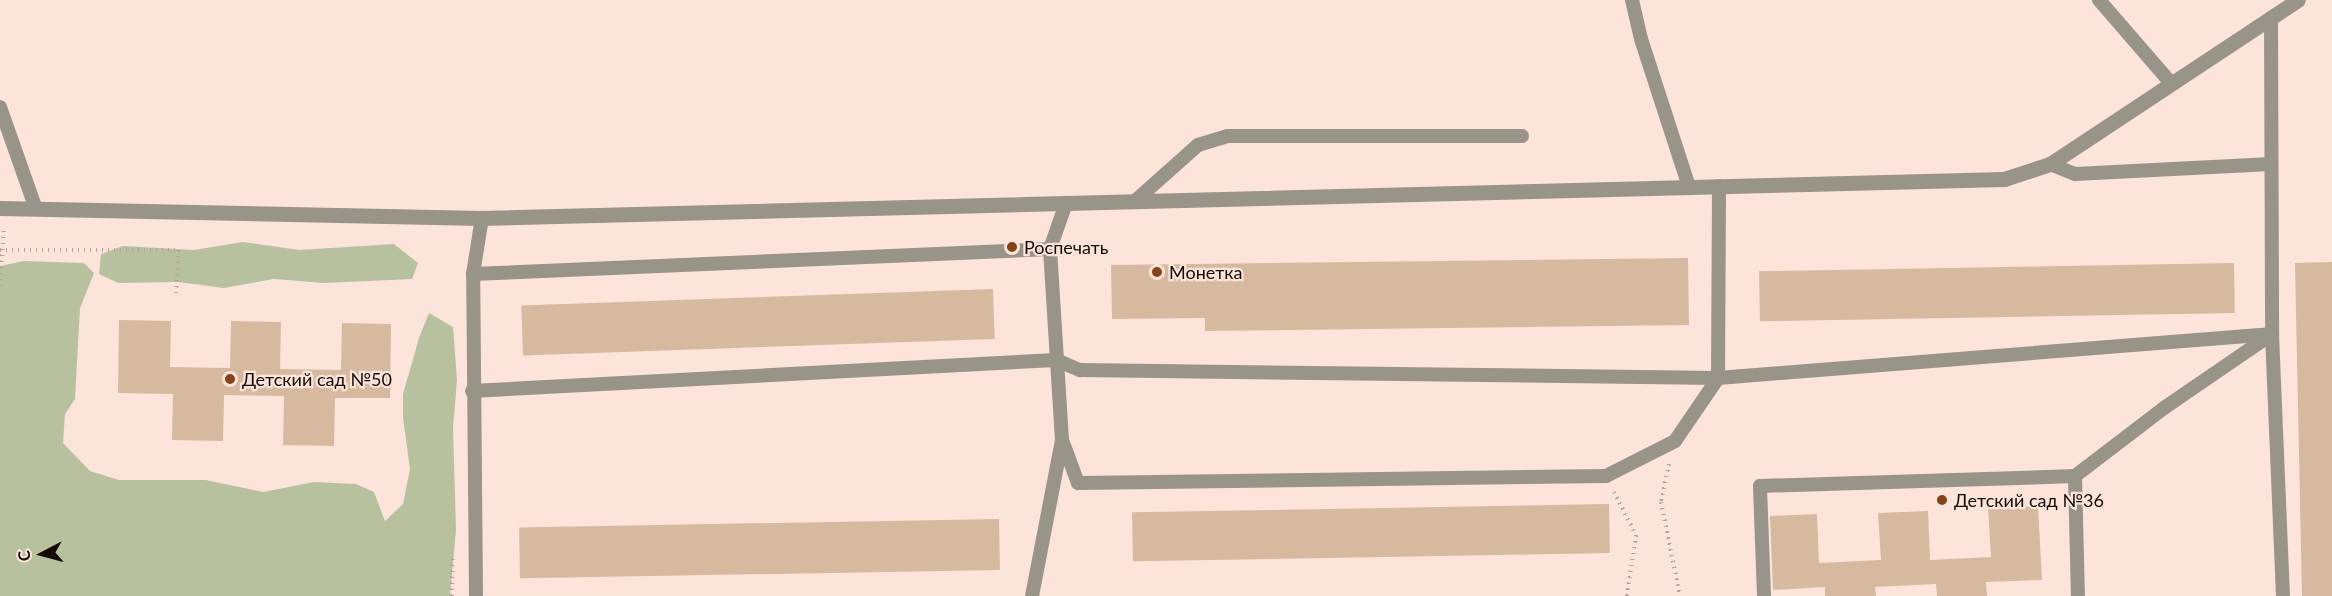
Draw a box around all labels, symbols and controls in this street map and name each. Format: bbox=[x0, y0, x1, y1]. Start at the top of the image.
place label: Роспечать bbox=[1024, 236, 1108, 258]
marker: Роспечать bbox=[1005, 240, 1019, 254]
place label: Монетка bbox=[1169, 261, 1243, 283]
marker: Монетка bbox=[1150, 265, 1164, 279]
place label: Детский сад №50 bbox=[242, 368, 392, 390]
marker: Детский сад №50 bbox=[223, 372, 237, 386]
place label: Детский сад №36 bbox=[1954, 489, 2104, 511]
marker: Детский сад №36 bbox=[1935, 493, 1949, 507]
north arrow bbox=[12, 524, 72, 584]
text: С bbox=[14, 550, 34, 562]

